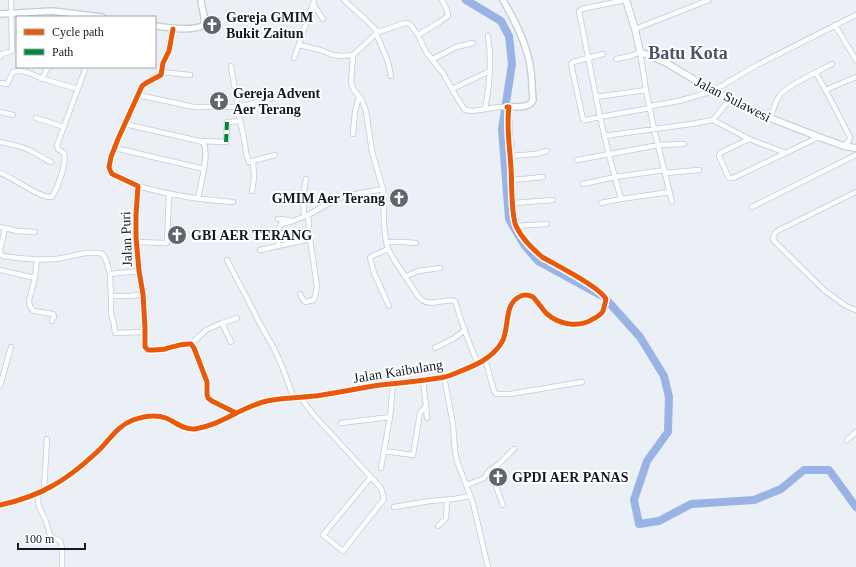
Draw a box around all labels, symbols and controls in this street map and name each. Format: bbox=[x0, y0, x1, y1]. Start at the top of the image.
place label: Gereja GMIM Bukit Zaitun bbox=[226, 10, 313, 41]
church icon: Gereja GMIM Bukit Zaitun bbox=[201, 14, 223, 36]
legend bbox=[16, 16, 156, 68]
text: Cycle path bbox=[52, 25, 104, 39]
district label: Batu Kota bbox=[648, 43, 728, 63]
text: Path bbox=[52, 45, 73, 59]
street label: Jalan Sulawesi bbox=[692, 74, 773, 125]
place label: Gereja Advent Aer Terang bbox=[233, 86, 321, 117]
church icon: Gereja Advent Aer Terang bbox=[208, 90, 230, 112]
church icon: GMIM Aer Terang bbox=[388, 187, 410, 209]
place label: GMIM Aer Terang bbox=[272, 191, 385, 206]
street label: Jalan Puri bbox=[118, 211, 135, 267]
church icon: GBI AER TERANG bbox=[166, 224, 188, 246]
place label: GBI AER TERANG bbox=[191, 228, 312, 243]
street label: Jalan Kaibulang bbox=[352, 357, 444, 386]
church icon: GPDI AER PANAS bbox=[487, 466, 509, 488]
place label: GPDI AER PANAS bbox=[512, 470, 629, 485]
scale bar bbox=[18, 525, 85, 551]
text: 100 m bbox=[24, 532, 55, 546]

